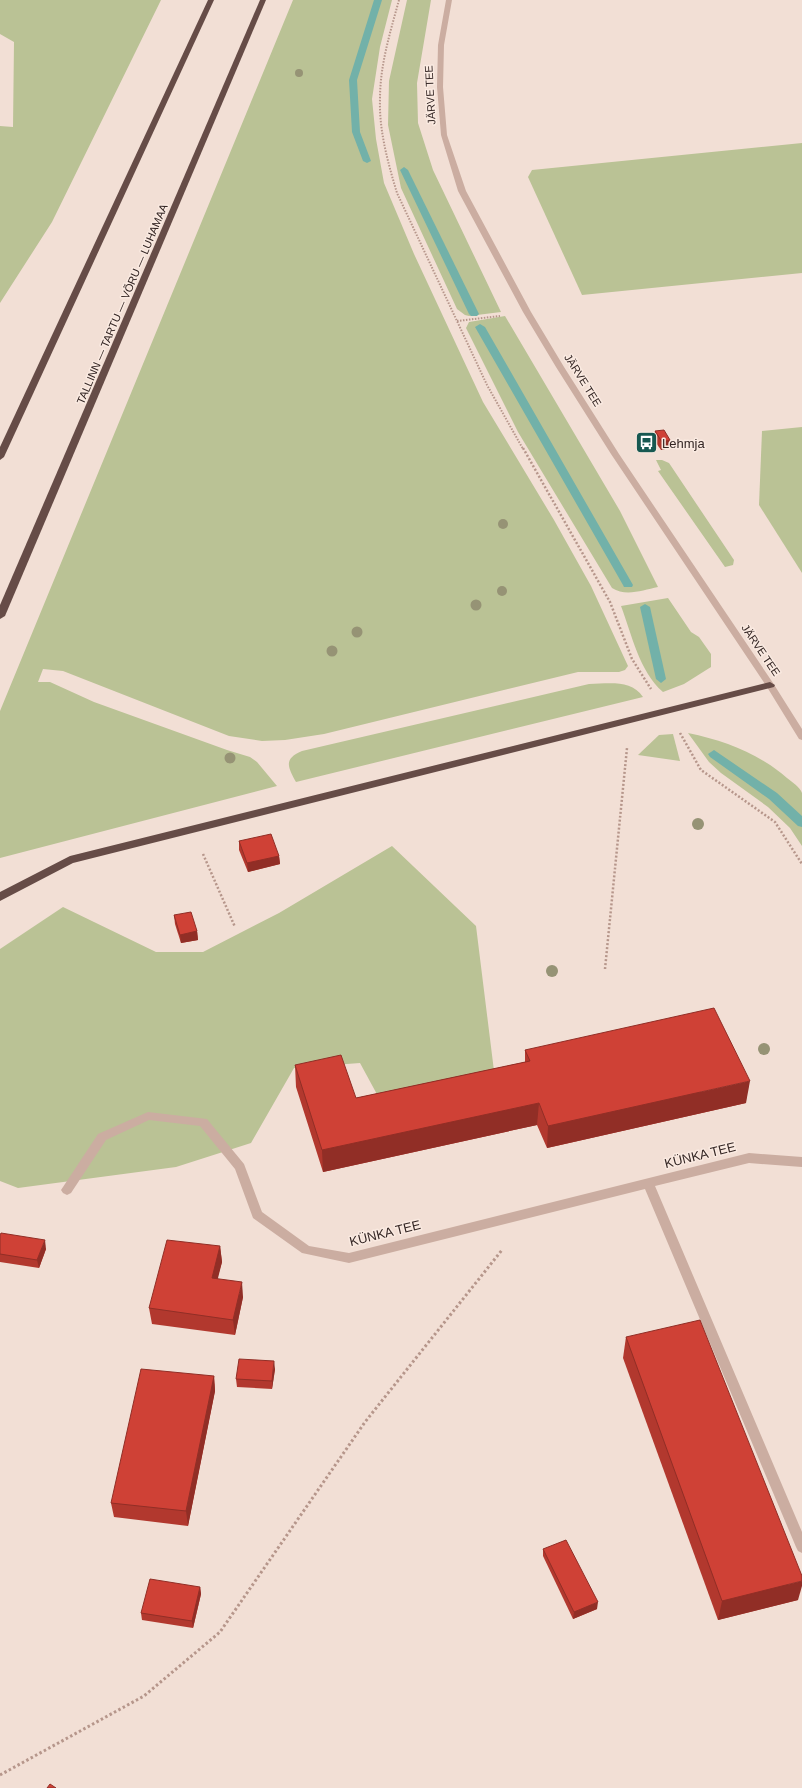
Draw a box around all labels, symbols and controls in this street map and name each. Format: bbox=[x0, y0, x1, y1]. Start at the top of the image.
street label: JÄRVE TEE bbox=[422, 65, 438, 125]
street label: TALLINN — TARTU — VÕRU — LUHAMAA bbox=[74, 202, 170, 406]
street label: JÄRVE TEE bbox=[562, 352, 604, 408]
bus stop icon: Lehmja bbox=[633, 430, 659, 456]
place label: Lehmja bbox=[662, 436, 705, 451]
street label: JÄRVE TEE bbox=[739, 622, 783, 678]
street label: KÜNKA TEE bbox=[663, 1139, 737, 1171]
street label: KÜNKA TEE bbox=[348, 1217, 422, 1249]

